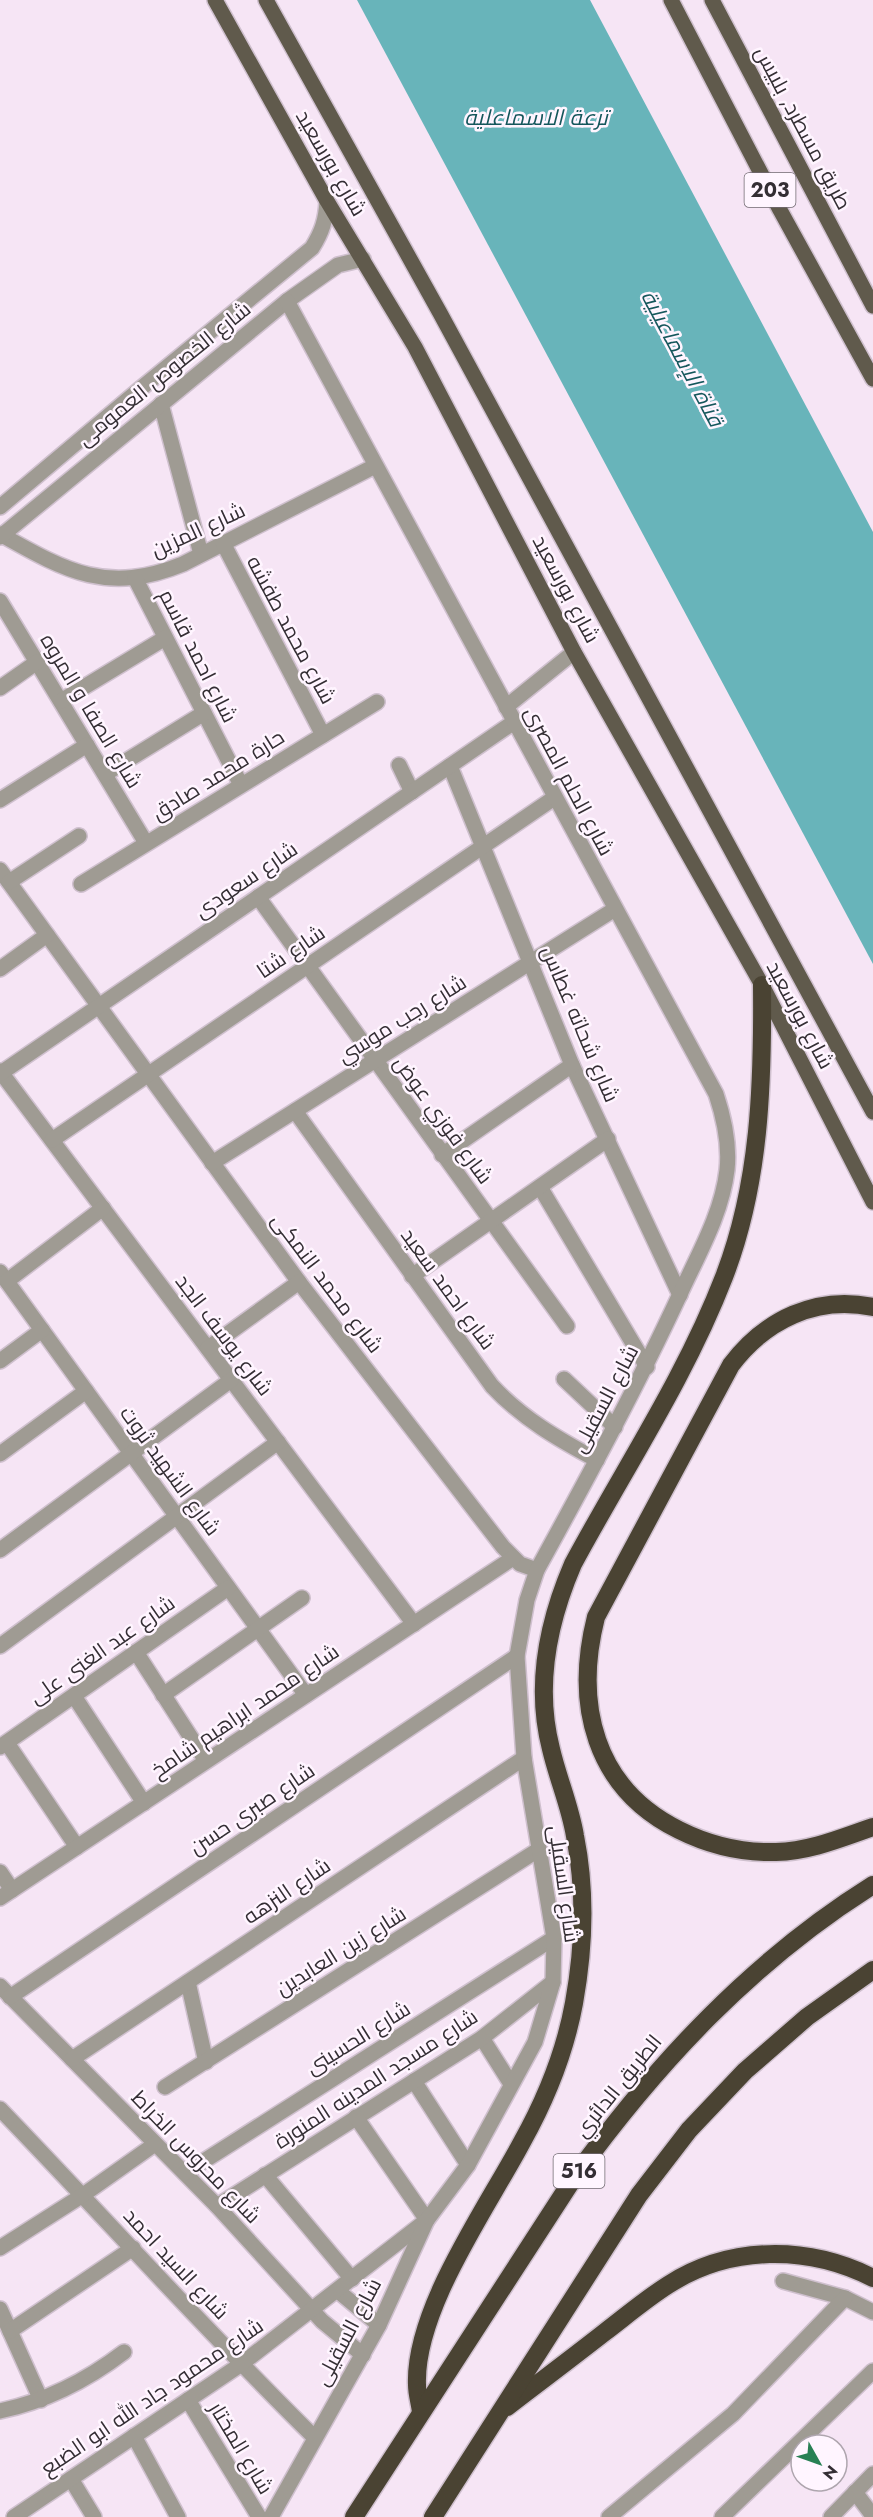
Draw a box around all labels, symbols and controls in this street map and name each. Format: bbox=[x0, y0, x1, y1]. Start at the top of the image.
street label: طريق مسطرد, بلبيس bbox=[747, 41, 859, 215]
water label: ترعة الاسماعلية bbox=[464, 101, 612, 133]
street label: شارع بورسعيد bbox=[288, 104, 374, 222]
road number: 203 bbox=[744, 173, 796, 207]
water label: قناة الإسماعيلية bbox=[633, 284, 733, 434]
street label: شارع الخصوص العمومى bbox=[71, 295, 257, 453]
street label: شارع المزين bbox=[146, 495, 250, 565]
street label: شارع بورسعيد bbox=[525, 530, 607, 648]
street label: شارع محمد طفشه bbox=[239, 551, 343, 709]
street label: شارع احمد قاسم bbox=[151, 584, 245, 728]
street label: شارع الصفا و المروه bbox=[33, 628, 149, 794]
street label: شارع الحلم المصرى bbox=[517, 701, 621, 861]
street label: حارة محمد صادق bbox=[146, 722, 290, 828]
street label: شارع سعودى bbox=[188, 834, 304, 926]
street label: شارع شتا bbox=[251, 918, 331, 986]
street label: شارع شحاته غطاس bbox=[534, 941, 626, 1107]
street label: شارع بورسعيد bbox=[759, 956, 841, 1074]
street label: شارع رجب موسي bbox=[332, 967, 472, 1071]
street label: شارع فوزي عوض bbox=[385, 1050, 500, 1191]
street label: شارع محمد النمكى bbox=[264, 1206, 390, 1360]
street label: شارع احمد سعيد bbox=[394, 1222, 502, 1356]
street label: شارع يوسف الجد bbox=[168, 1268, 280, 1402]
street label: شارع السقيلى bbox=[564, 1340, 646, 1458]
street label: شارع الشهيد ثروت bbox=[113, 1400, 227, 1542]
street label: شارع عبد الغنى على bbox=[23, 1588, 181, 1712]
street label: شارع محمد ابراهيم شامخ bbox=[145, 1637, 345, 1785]
street label: شارع صبرى حسن bbox=[183, 1756, 321, 1862]
street label: شارع السقيلى bbox=[541, 1823, 587, 1945]
street label: شارع النزهه bbox=[237, 1851, 337, 1931]
street label: شارع زين العابدين bbox=[270, 1899, 412, 2003]
street label: شارع الحسينى bbox=[300, 1994, 416, 2082]
street label: شارع مسجد المدينه المنورة bbox=[268, 2002, 484, 2156]
street label: الطريق الدائري bbox=[567, 2028, 670, 2145]
street label: شارع محروس الخراط bbox=[125, 2084, 267, 2230]
road number: 516 bbox=[554, 2154, 604, 2188]
street label: شارع السيد احمد bbox=[116, 2202, 236, 2326]
street label: شارع السقيلى bbox=[307, 2273, 389, 2391]
street label: شارع محمود جاد الله ابو الضبع bbox=[35, 2311, 269, 2483]
street label: شارع المختار bbox=[201, 2395, 280, 2500]
north arrow bbox=[789, 2433, 849, 2493]
text: N bbox=[817, 2460, 843, 2485]

